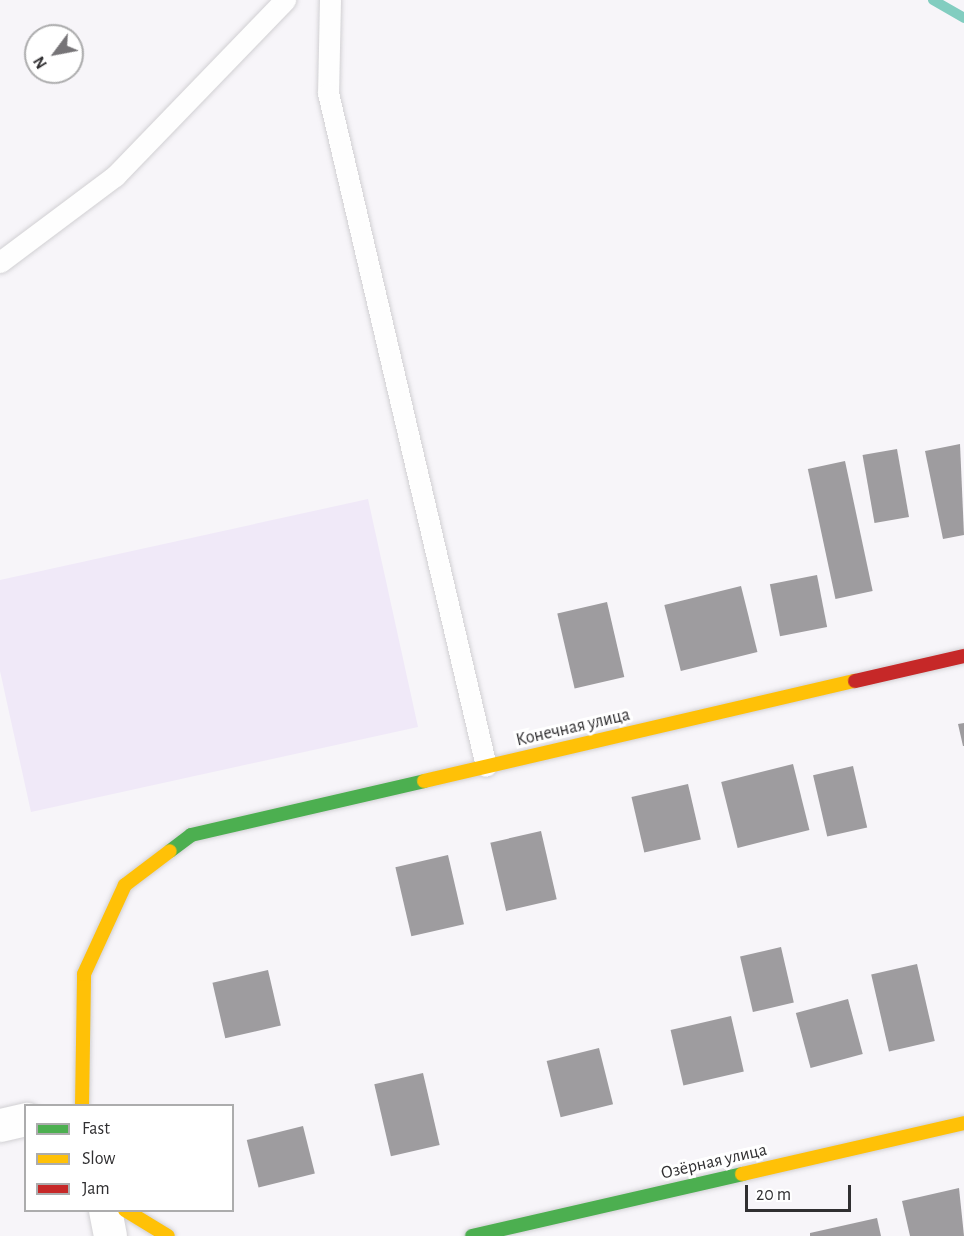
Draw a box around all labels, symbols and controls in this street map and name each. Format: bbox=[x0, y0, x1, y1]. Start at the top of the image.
north arrow bbox=[24, 24, 84, 84]
text: N bbox=[31, 54, 50, 71]
street label: Конечная улица bbox=[514, 704, 632, 752]
legend bbox=[24, 1104, 234, 1212]
text: Fast bbox=[82, 1120, 110, 1138]
street label: Озёрная улица bbox=[659, 1139, 769, 1185]
text: Slow bbox=[82, 1150, 115, 1168]
scale bar bbox=[748, 1173, 854, 1211]
text: Jam bbox=[82, 1180, 110, 1198]
text: 20 m bbox=[756, 1186, 791, 1204]

